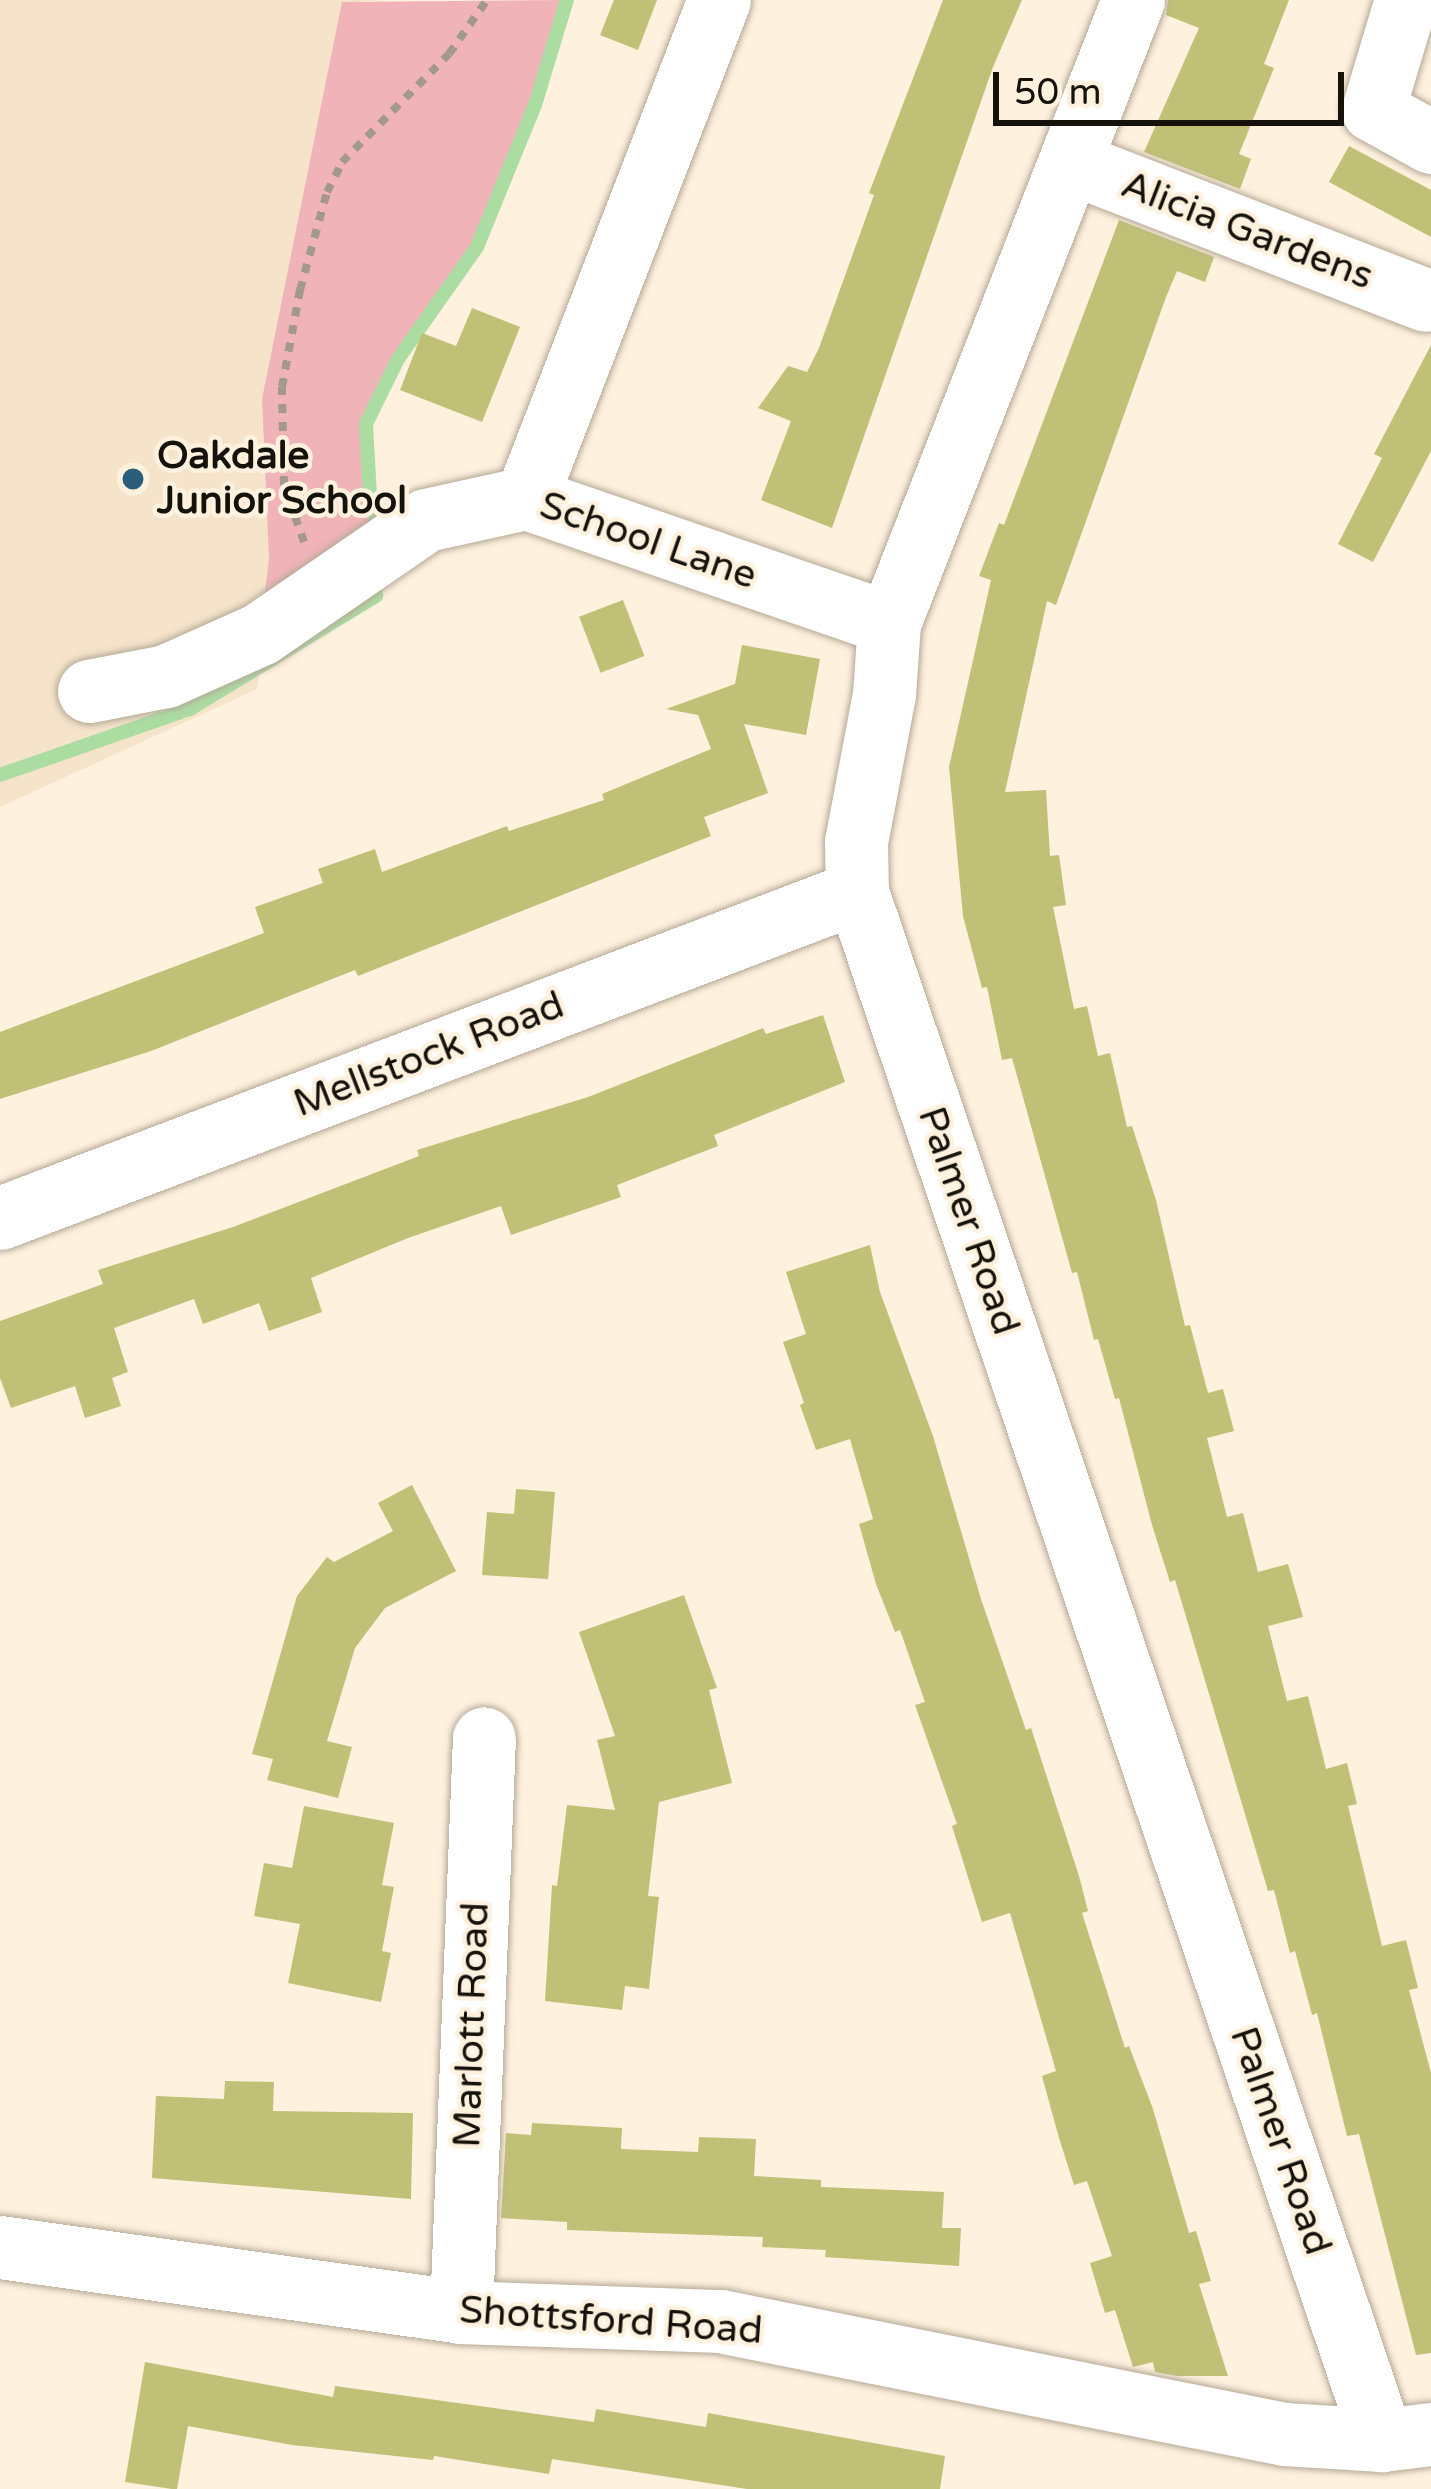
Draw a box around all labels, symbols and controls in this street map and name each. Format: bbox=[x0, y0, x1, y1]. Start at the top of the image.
scale bar bbox=[999, 48, 1350, 122]
text: 50 m bbox=[1014, 71, 1102, 114]
street label: Alicia Gardens bbox=[1115, 162, 1379, 300]
place label: Oakdale Junior School bbox=[157, 434, 407, 525]
marker: Oakdale Junior School bbox=[120, 466, 146, 492]
street label: School Lane bbox=[534, 482, 762, 600]
street label: Mellstock Road bbox=[287, 982, 571, 1128]
street label: Palmer Road bbox=[907, 1101, 1029, 1341]
street label: Marlott Road bbox=[444, 1901, 500, 2149]
street label: Palmer Road bbox=[1219, 2021, 1341, 2261]
street label: Shottsford Road bbox=[458, 2287, 764, 2355]

